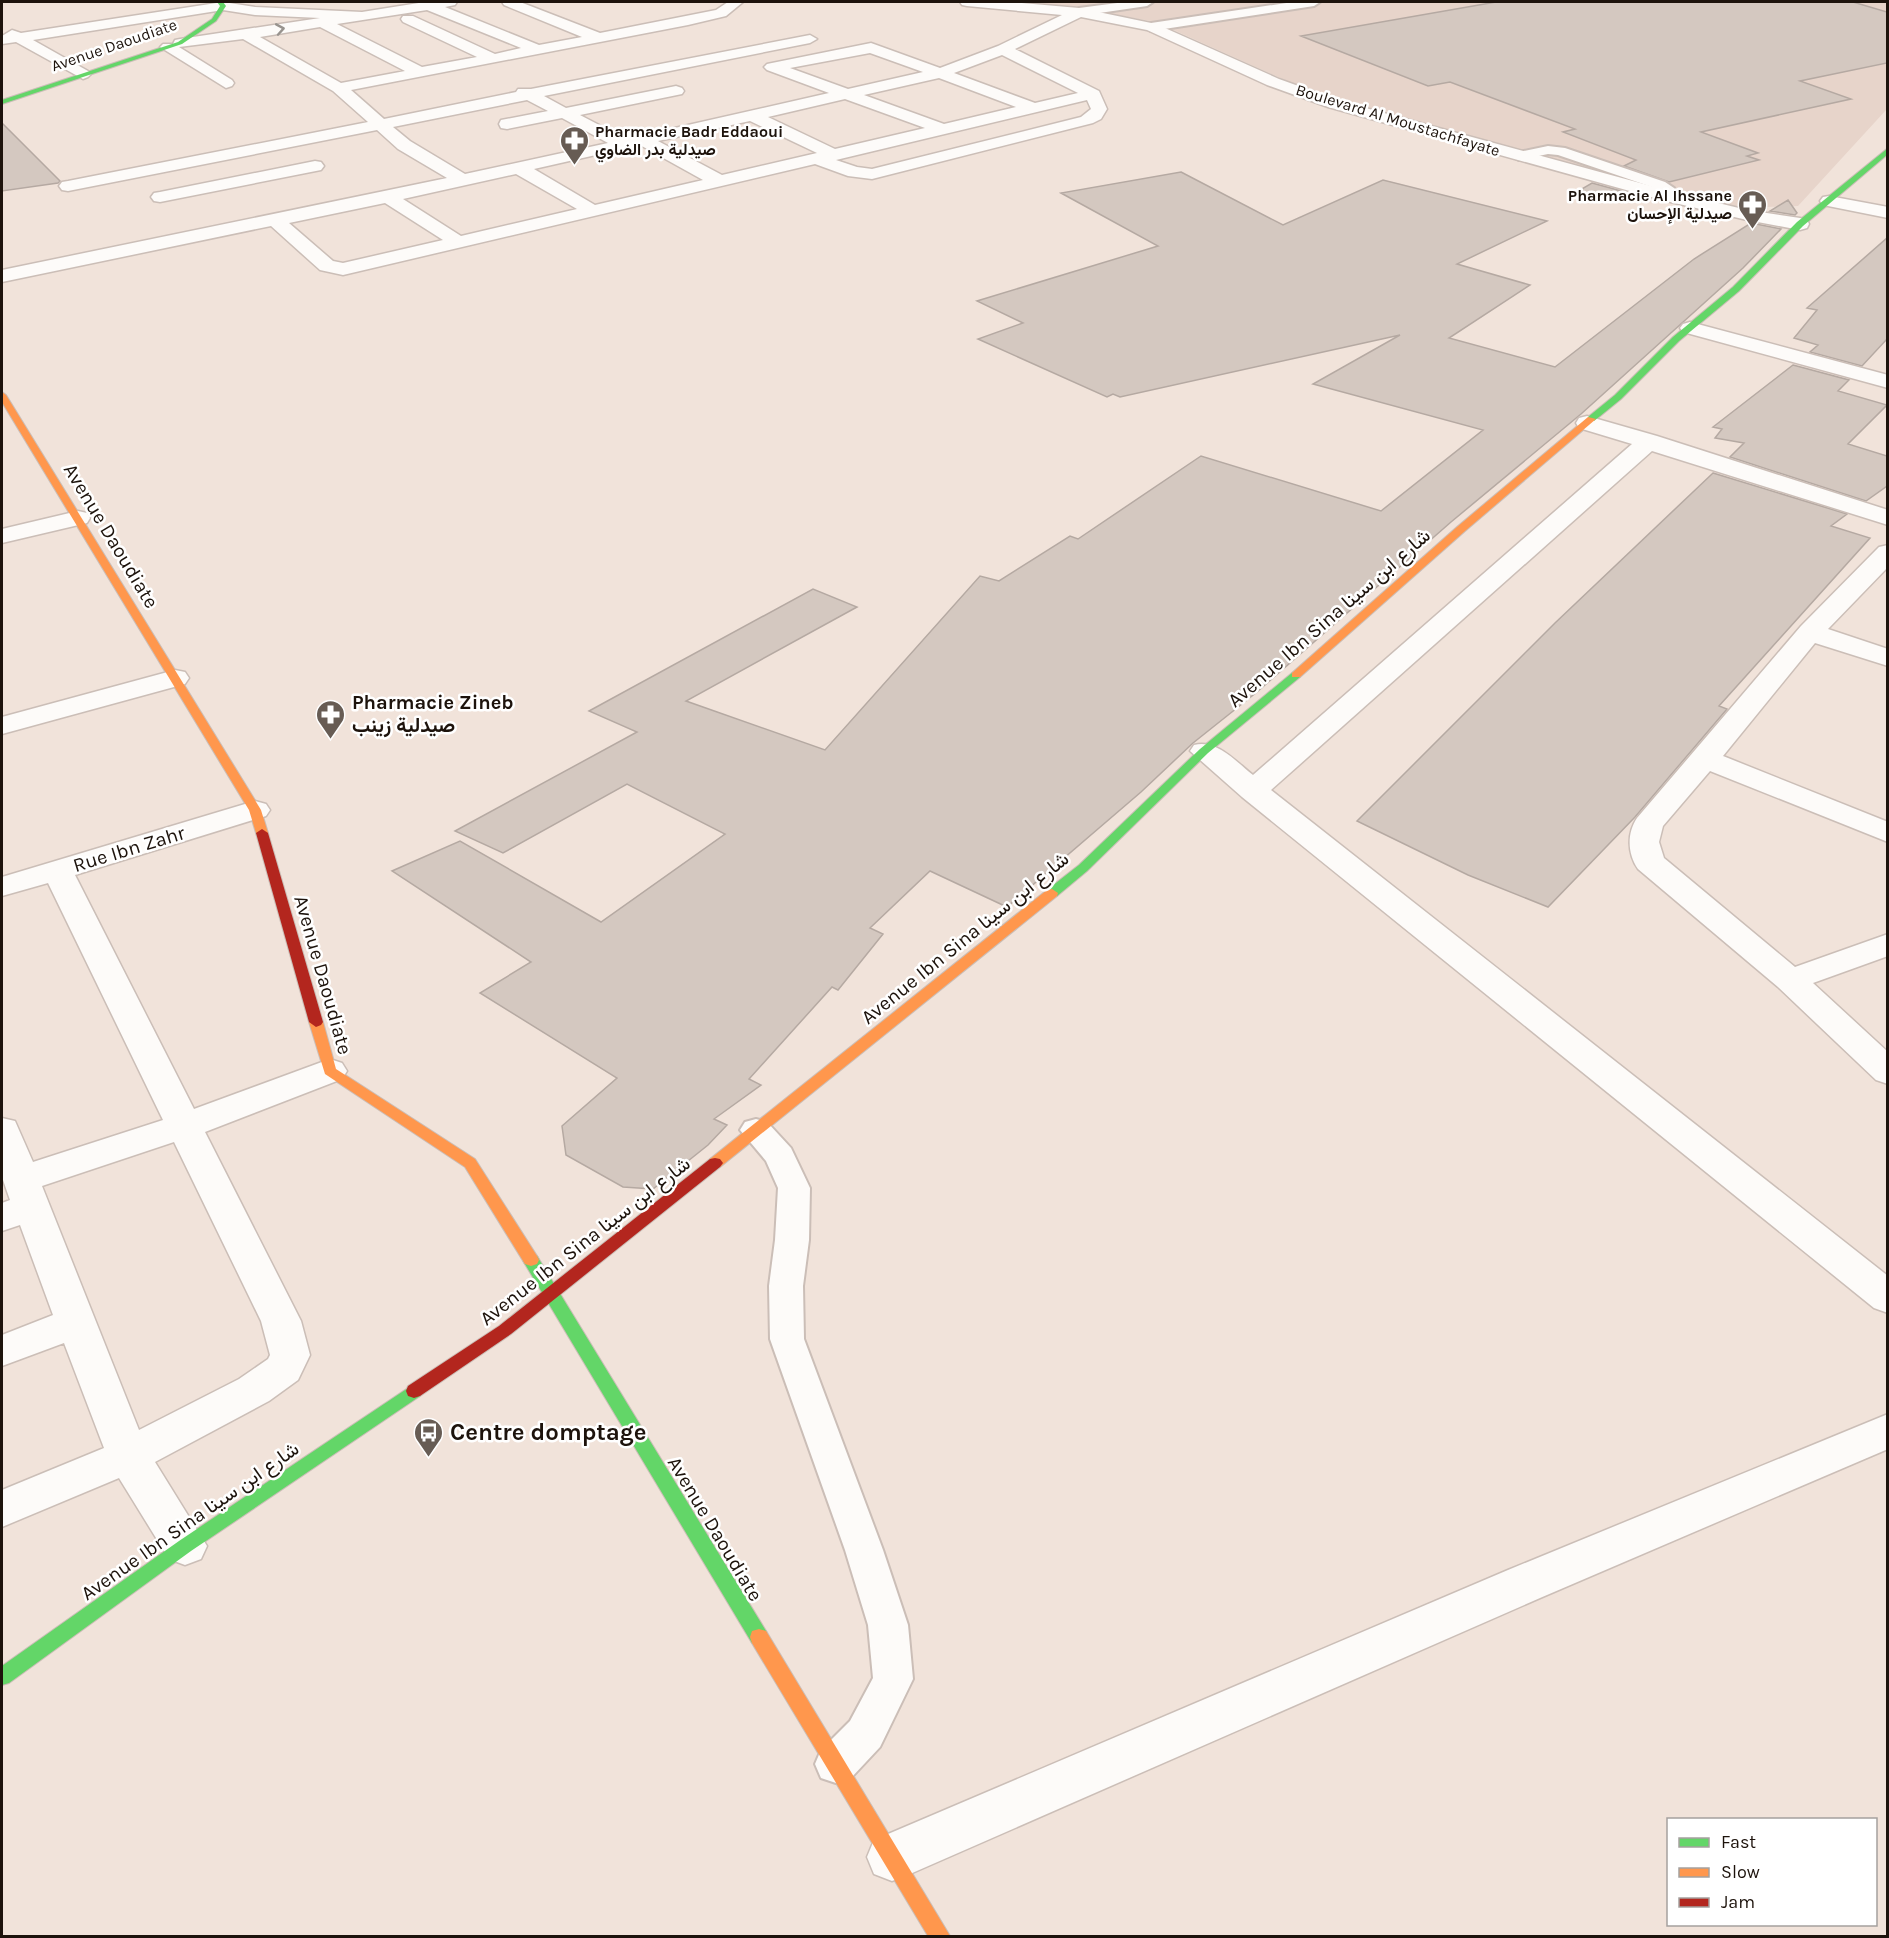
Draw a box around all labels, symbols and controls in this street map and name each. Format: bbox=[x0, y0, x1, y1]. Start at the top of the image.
street label: Avenue Daoudiate bbox=[49, 15, 179, 75]
one-way arrow bbox=[274, 23, 284, 36]
street label: Boulevard Al Moustachfayate bbox=[1294, 80, 1502, 160]
place label: Pharmacie Badr Eddaoui صيدلية بدر الضاوي bbox=[595, 122, 783, 163]
pharmacy icon: Pharmacie Badr Eddaoui صيدلية بدر الضاوي bbox=[558, 124, 590, 166]
place label: Pharmacie Al Ihssane صيدلية الإحسان bbox=[1568, 186, 1732, 224]
pharmacy icon: Pharmacie Al Ihssane صيدلية الإحسان bbox=[1737, 188, 1769, 230]
street label: Avenue Daoudiate bbox=[59, 460, 163, 612]
street label: Avenue Ibn Sina شارع ابن سينا bbox=[1223, 524, 1436, 714]
place label: Pharmacie Zineb صيدلية زينب bbox=[352, 691, 514, 738]
pharmacy icon: Pharmacie Zineb صيدلية زينب bbox=[315, 698, 347, 740]
street label: Rue Ibn Zahr bbox=[70, 821, 188, 877]
street label: Avenue Ibn Sina شارع ابن سينا bbox=[857, 847, 1075, 1030]
street label: Avenue Daoudiate bbox=[289, 893, 357, 1057]
street label: Avenue Ibn Sina شارع ابن سينا bbox=[475, 1152, 696, 1332]
bus stop icon: Centre domptage bbox=[413, 1416, 445, 1458]
place label: Centre domptage bbox=[450, 1418, 647, 1446]
street label: Avenue Ibn Sina شارع ابن سينا bbox=[77, 1437, 304, 1607]
street label: Avenue Daoudiate bbox=[663, 1453, 767, 1605]
legend bbox=[1667, 1818, 1877, 1926]
text: Fast bbox=[1721, 1831, 1756, 1853]
text: Slow bbox=[1721, 1861, 1760, 1883]
text: Jam bbox=[1721, 1891, 1755, 1913]

